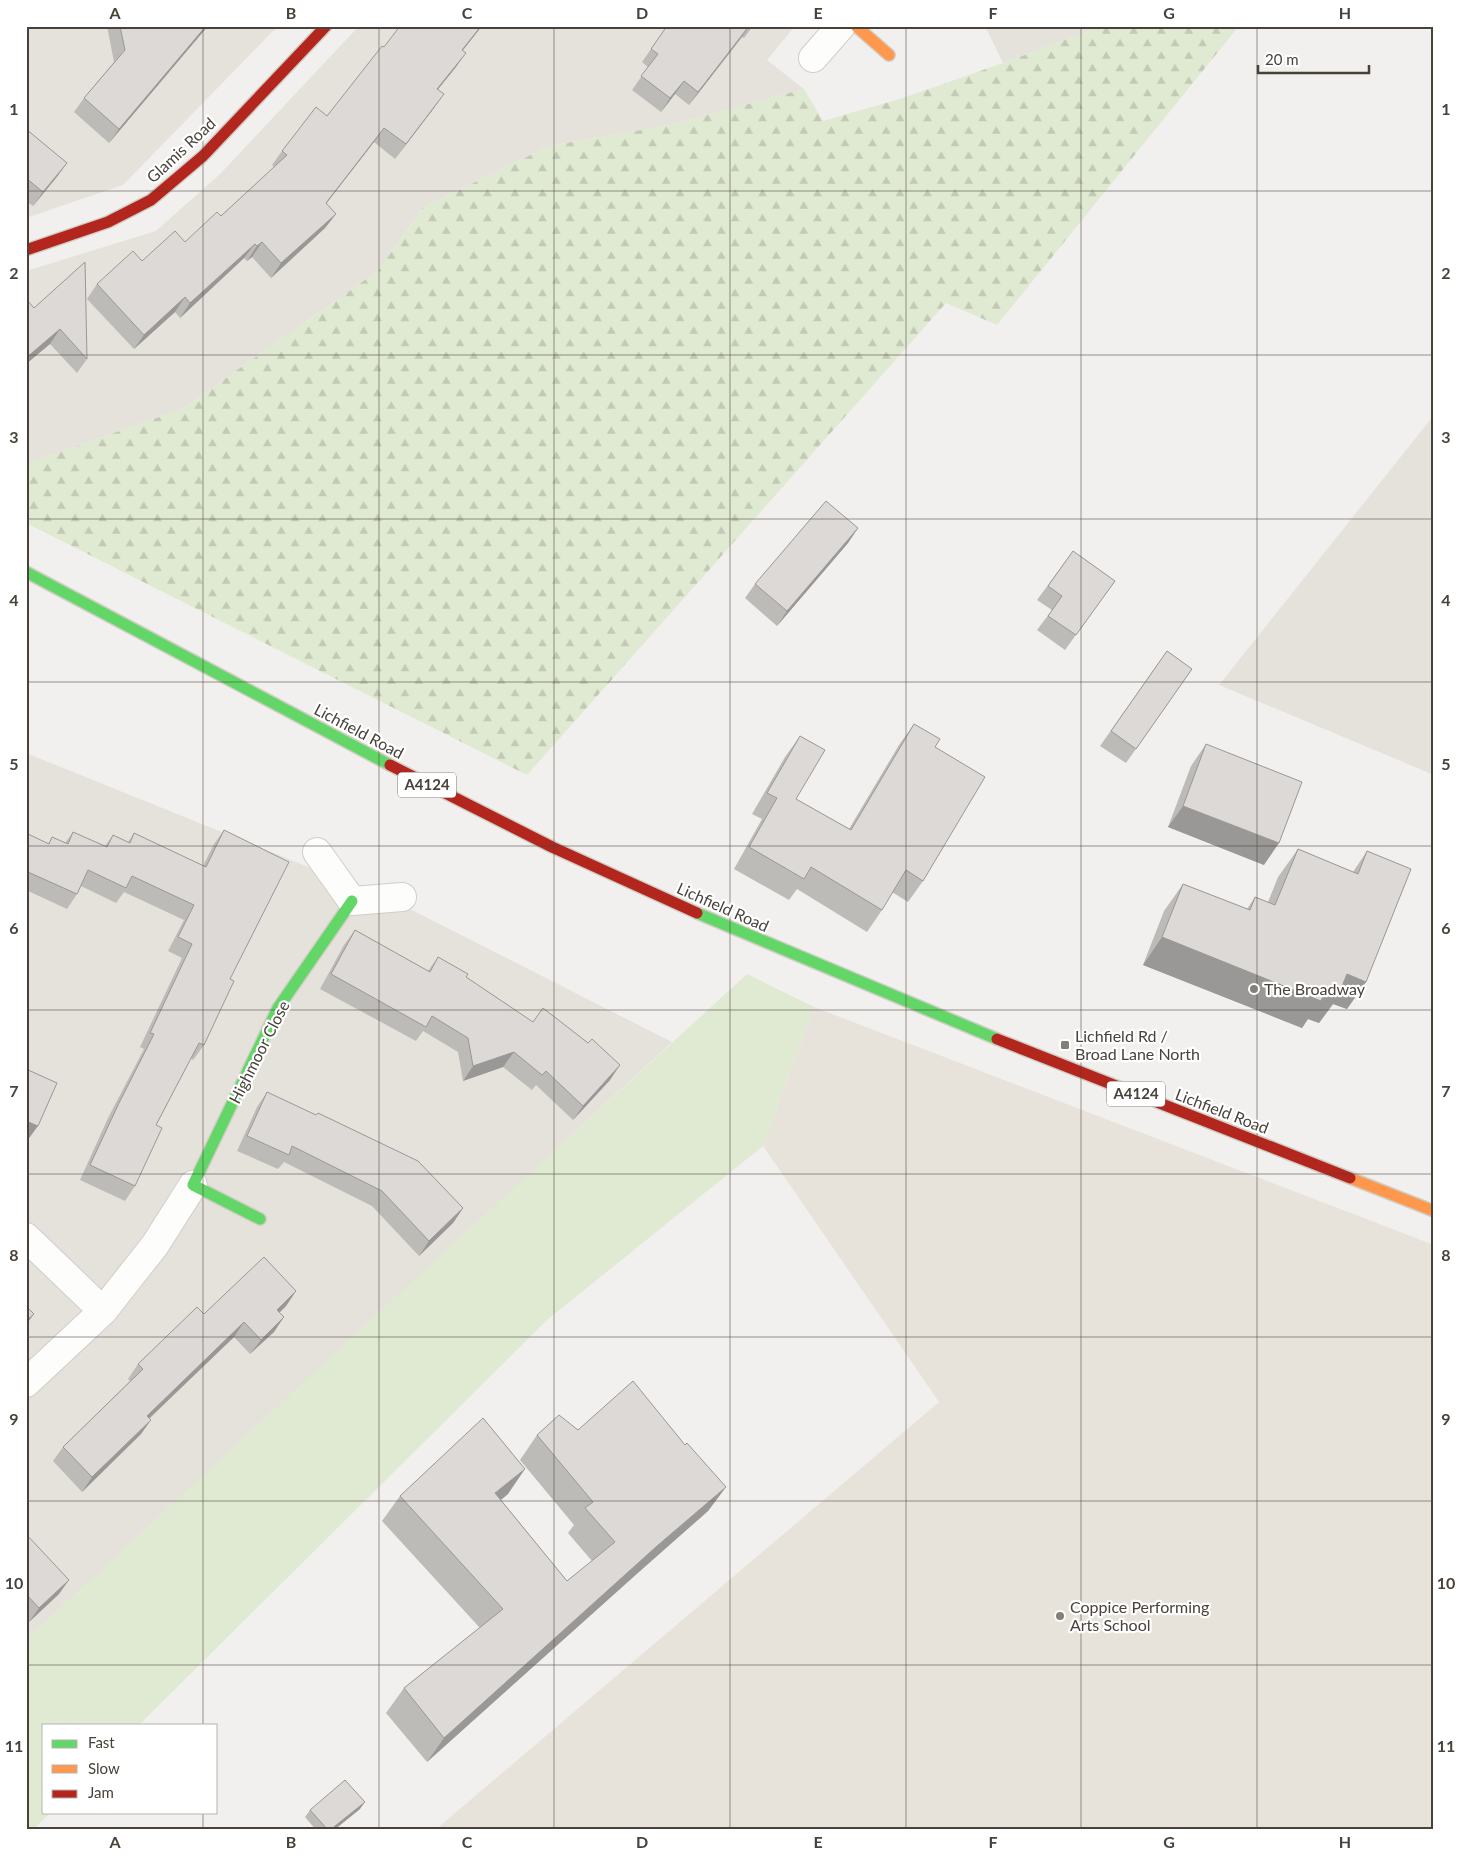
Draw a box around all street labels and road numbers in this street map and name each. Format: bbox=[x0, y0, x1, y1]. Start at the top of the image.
street label: Glamis Road bbox=[142, 113, 219, 186]
street label: Lichfield Road bbox=[311, 699, 407, 762]
road number: A4124 bbox=[398, 772, 456, 798]
street label: Lichfield Road bbox=[674, 878, 772, 935]
street label: Highmoor Close bbox=[224, 997, 293, 1106]
road number: A4124 bbox=[1107, 1082, 1165, 1106]
street label: Lichfield Road bbox=[1173, 1084, 1272, 1137]

